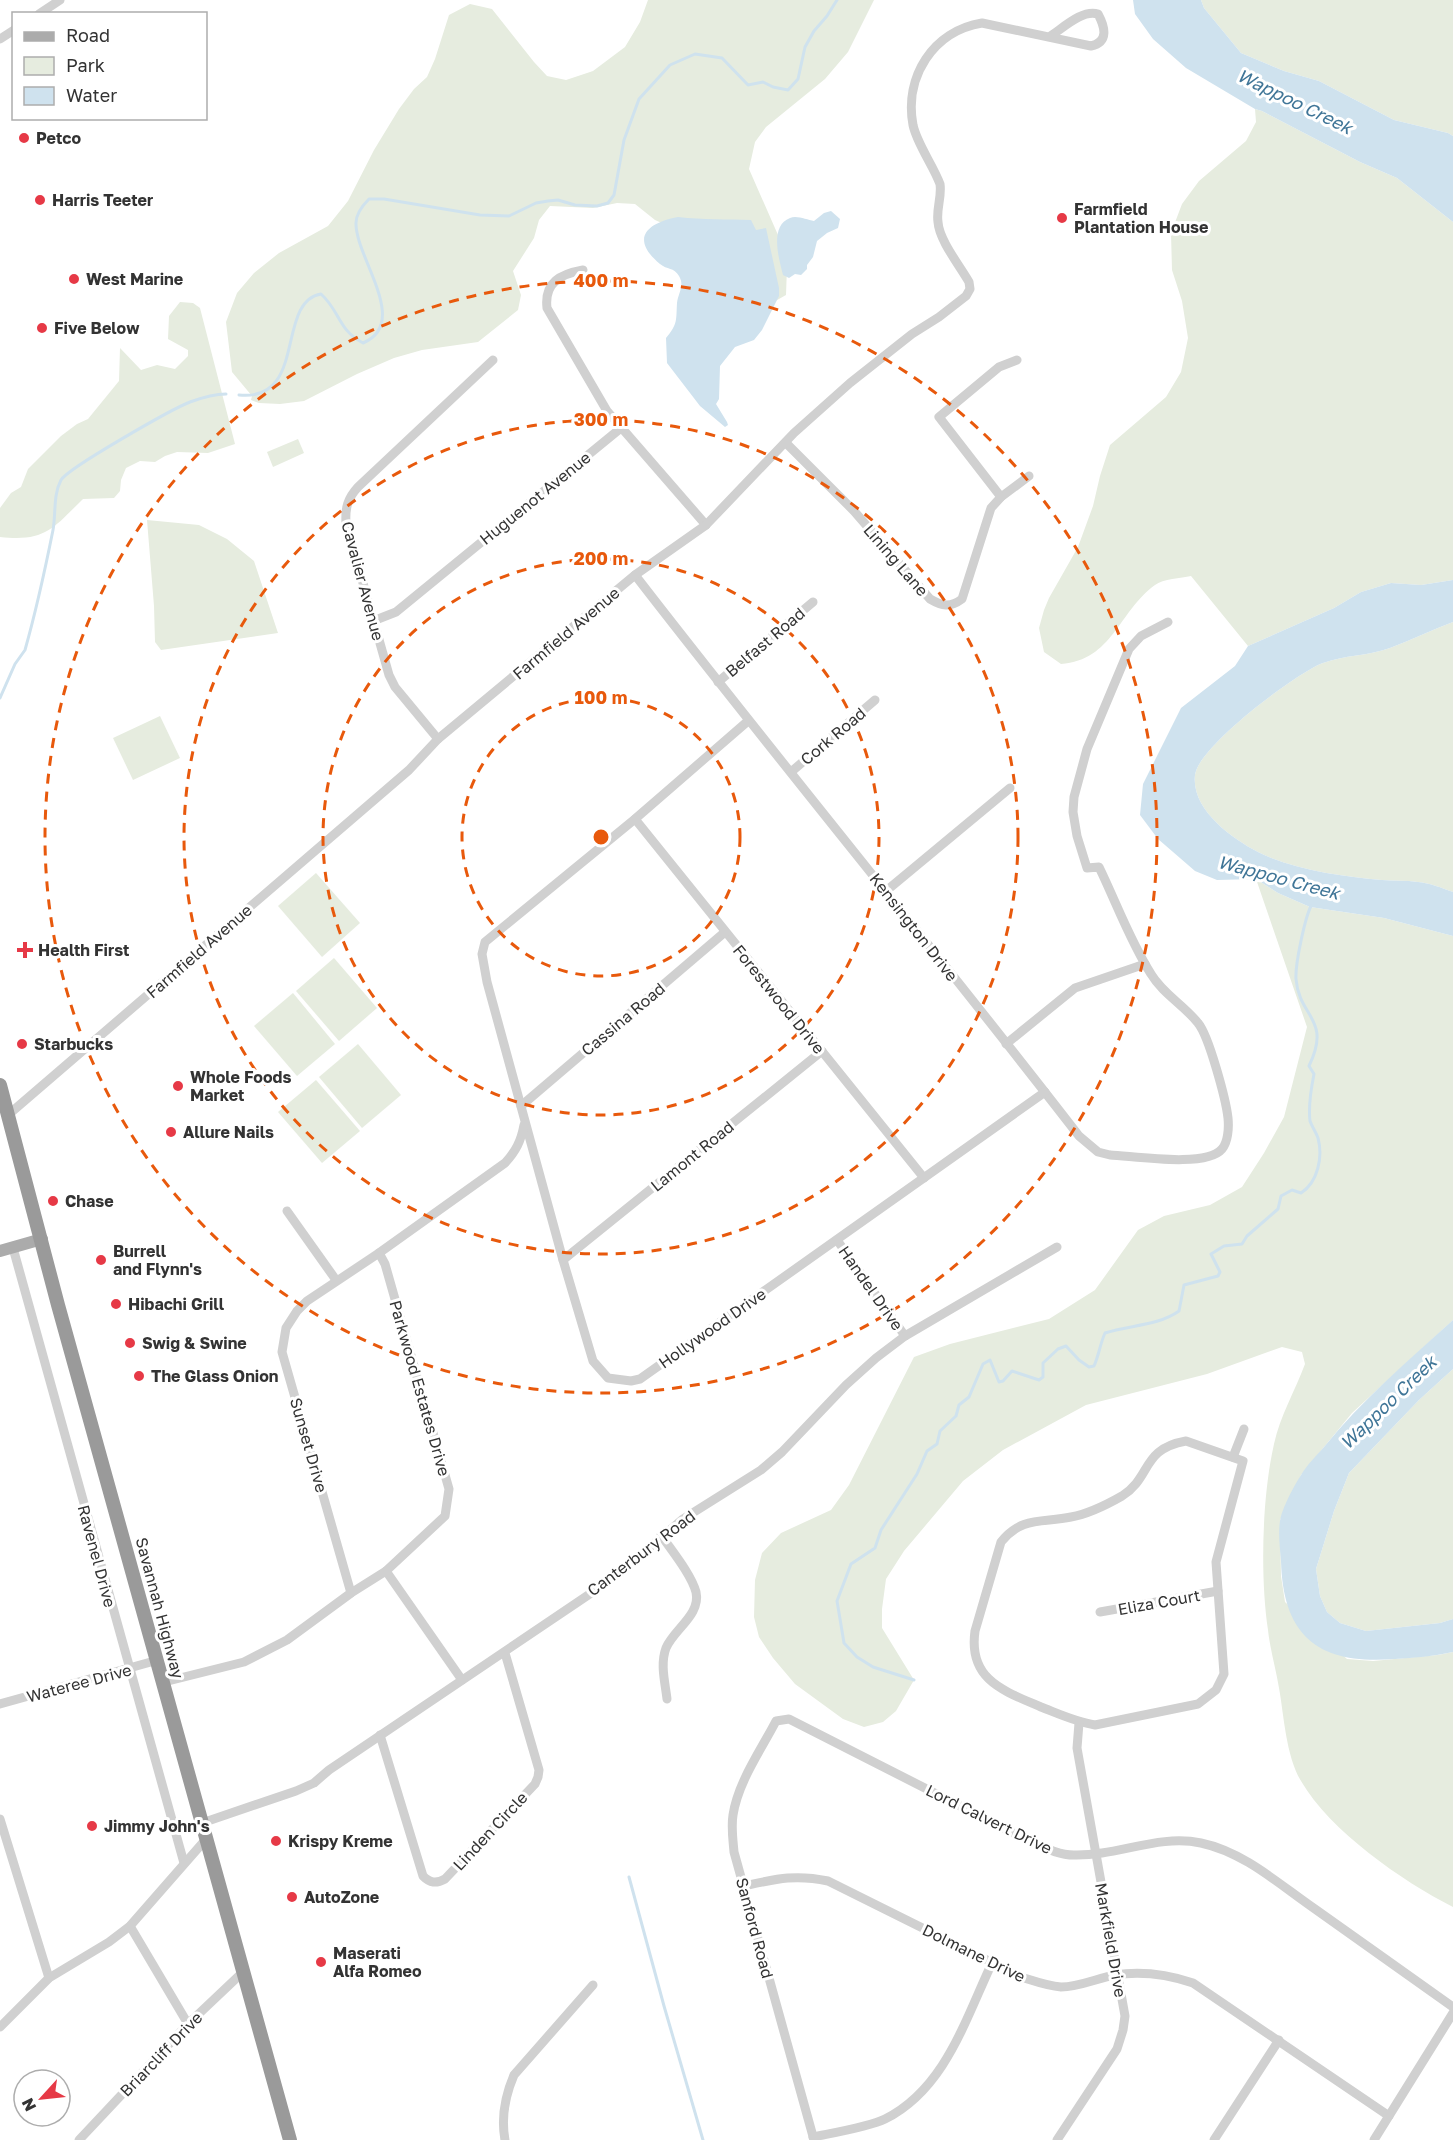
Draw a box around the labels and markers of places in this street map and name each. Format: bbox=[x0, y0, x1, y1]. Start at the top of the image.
place label: Petco bbox=[36, 128, 82, 148]
marker: Petco bbox=[17, 131, 31, 145]
place label: Harris Teeter bbox=[52, 190, 153, 210]
marker: Harris Teeter bbox=[33, 193, 47, 207]
place label: Farmfield Plantation House bbox=[1074, 199, 1208, 237]
marker: Farmfield Plantation House bbox=[1055, 211, 1069, 225]
place label: West Marine bbox=[86, 269, 183, 289]
marker: West Marine bbox=[67, 272, 81, 286]
place label: Five Below bbox=[54, 318, 140, 338]
marker: Five Below bbox=[35, 321, 49, 335]
centre of rings bbox=[591, 827, 611, 847]
place label: Health First bbox=[38, 940, 129, 960]
marker: Health First bbox=[16, 941, 34, 959]
place label: Starbucks bbox=[34, 1034, 113, 1054]
marker: Starbucks bbox=[15, 1037, 29, 1051]
place label: Whole Foods Market bbox=[190, 1067, 291, 1105]
marker: Whole Foods Market bbox=[171, 1079, 185, 1093]
place label: Allure Nails bbox=[183, 1122, 274, 1142]
marker: Allure Nails bbox=[164, 1125, 178, 1139]
place label: Chase bbox=[65, 1191, 114, 1211]
marker: Chase bbox=[46, 1194, 60, 1208]
place label: Burrell and Flynn's bbox=[113, 1241, 202, 1279]
marker: Burrell and Flynn's bbox=[94, 1253, 108, 1267]
place label: Hibachi Grill bbox=[128, 1294, 225, 1314]
marker: Hibachi Grill bbox=[109, 1297, 123, 1311]
place label: Swig & Swine bbox=[142, 1333, 247, 1353]
marker: Swig & Swine bbox=[123, 1336, 137, 1350]
place label: The Glass Onion bbox=[151, 1366, 279, 1386]
marker: The Glass Onion bbox=[132, 1369, 146, 1383]
place label: Jimmy John's bbox=[104, 1816, 210, 1836]
marker: Jimmy John's bbox=[85, 1819, 99, 1833]
place label: Krispy Kreme bbox=[288, 1831, 393, 1851]
marker: Krispy Kreme bbox=[269, 1834, 283, 1848]
place label: AutoZone bbox=[304, 1887, 379, 1907]
marker: AutoZone bbox=[285, 1890, 299, 1904]
place label: Maserati Alfa Romeo bbox=[333, 1943, 422, 1981]
marker: Maserati Alfa Romeo bbox=[314, 1955, 328, 1969]

